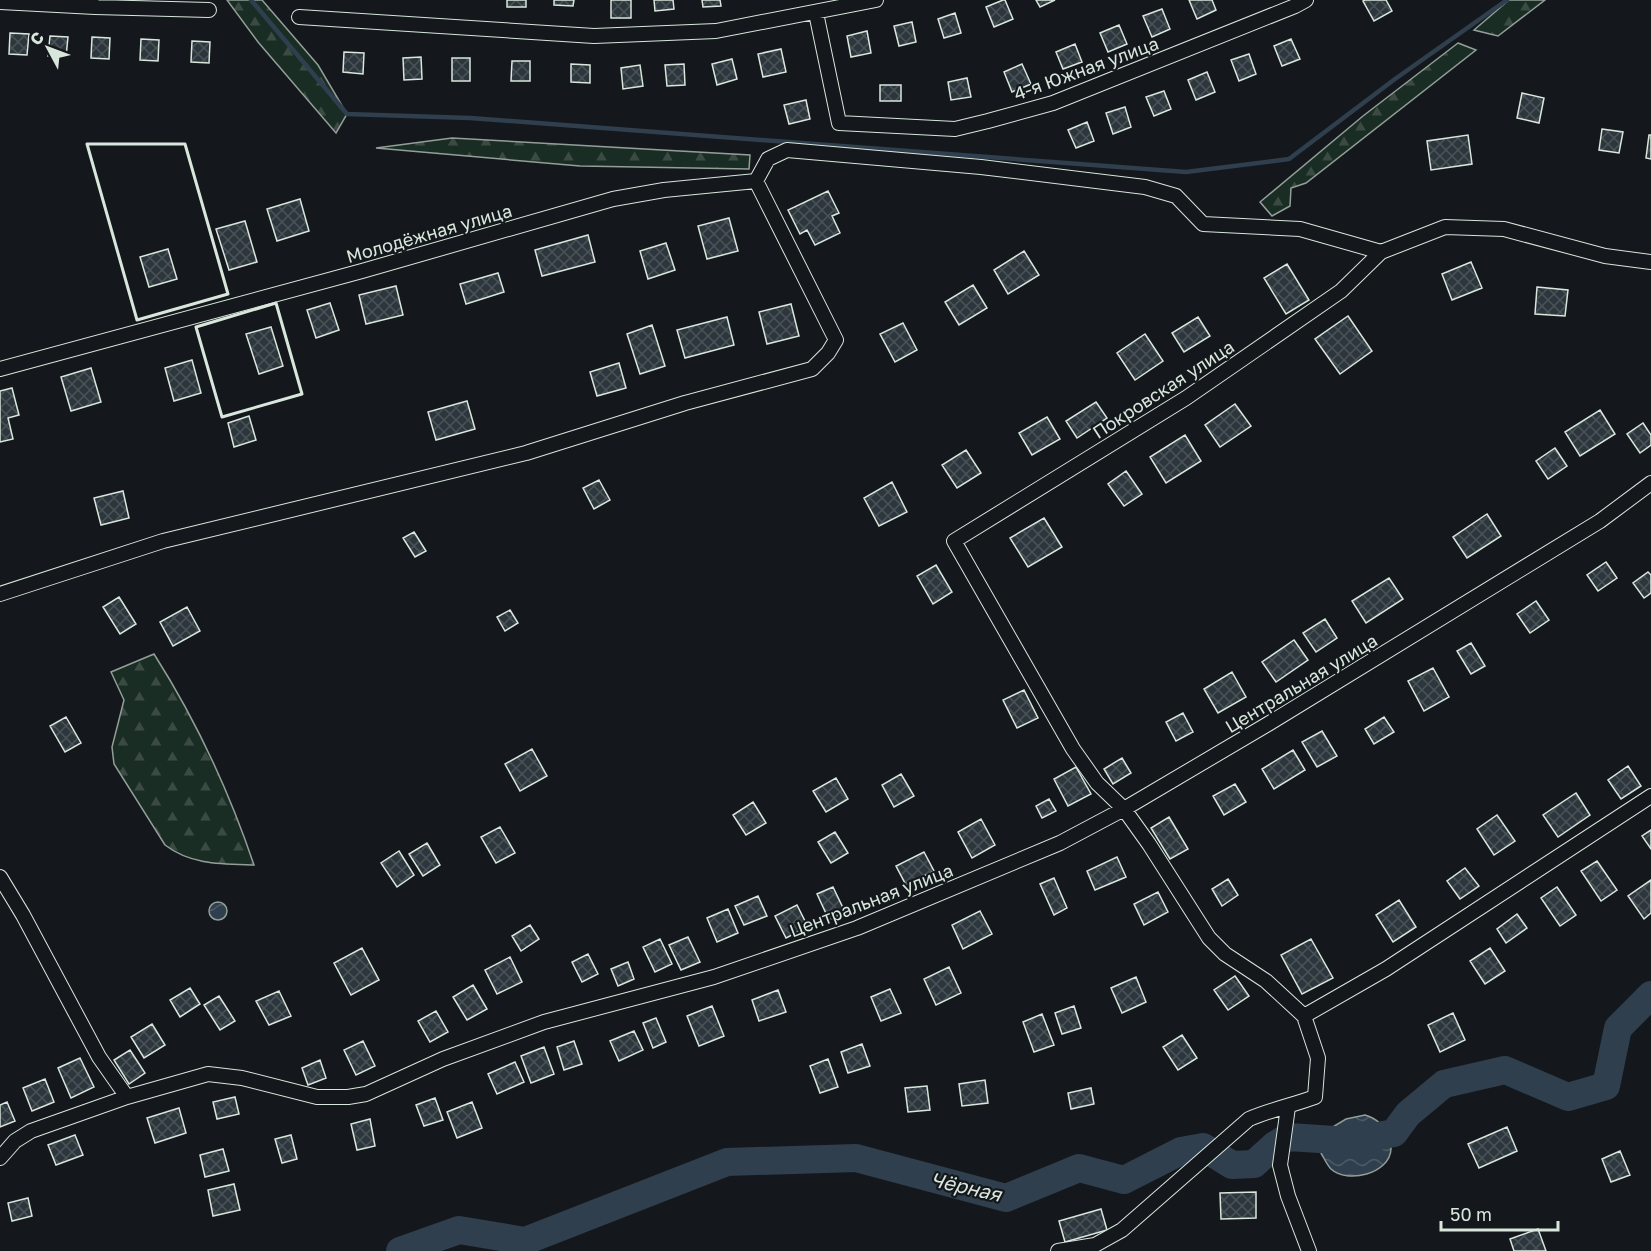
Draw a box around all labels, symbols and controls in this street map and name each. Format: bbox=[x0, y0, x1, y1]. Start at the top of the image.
north arrow bbox=[18, 18, 78, 78]
text: С bbox=[25, 27, 48, 49]
street label: 4-я Южная улица bbox=[1011, 32, 1161, 104]
street label: Молодёжная улица bbox=[344, 199, 514, 267]
street label: Покровская улица bbox=[1088, 335, 1238, 443]
street label: Центральная улица bbox=[1221, 629, 1381, 737]
street label: Центральная улица bbox=[786, 859, 956, 941]
water label: Чёрная bbox=[928, 1166, 1005, 1206]
scale bar bbox=[1441, 1194, 1558, 1232]
text: 50 m bbox=[1450, 1203, 1492, 1225]

